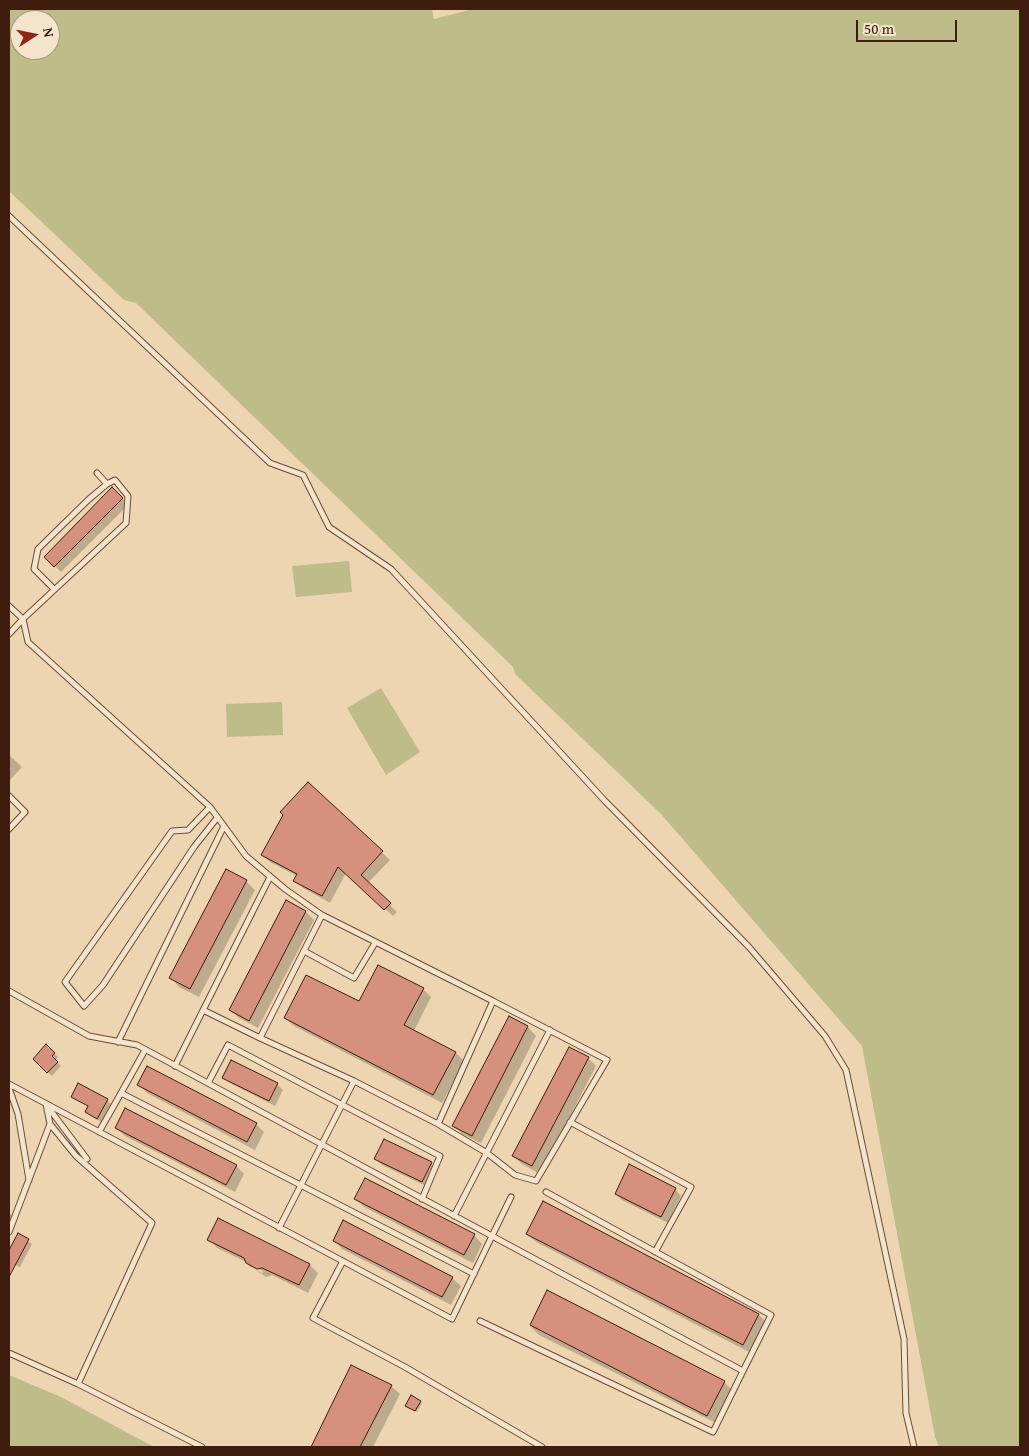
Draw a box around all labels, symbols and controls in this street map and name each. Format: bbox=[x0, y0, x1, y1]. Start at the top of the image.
north arrow bbox=[10, 10, 60, 60]
scale bar bbox=[859, 10, 960, 42]
text: 50 m bbox=[864, 18, 894, 39]
text: N bbox=[38, 26, 59, 39]

